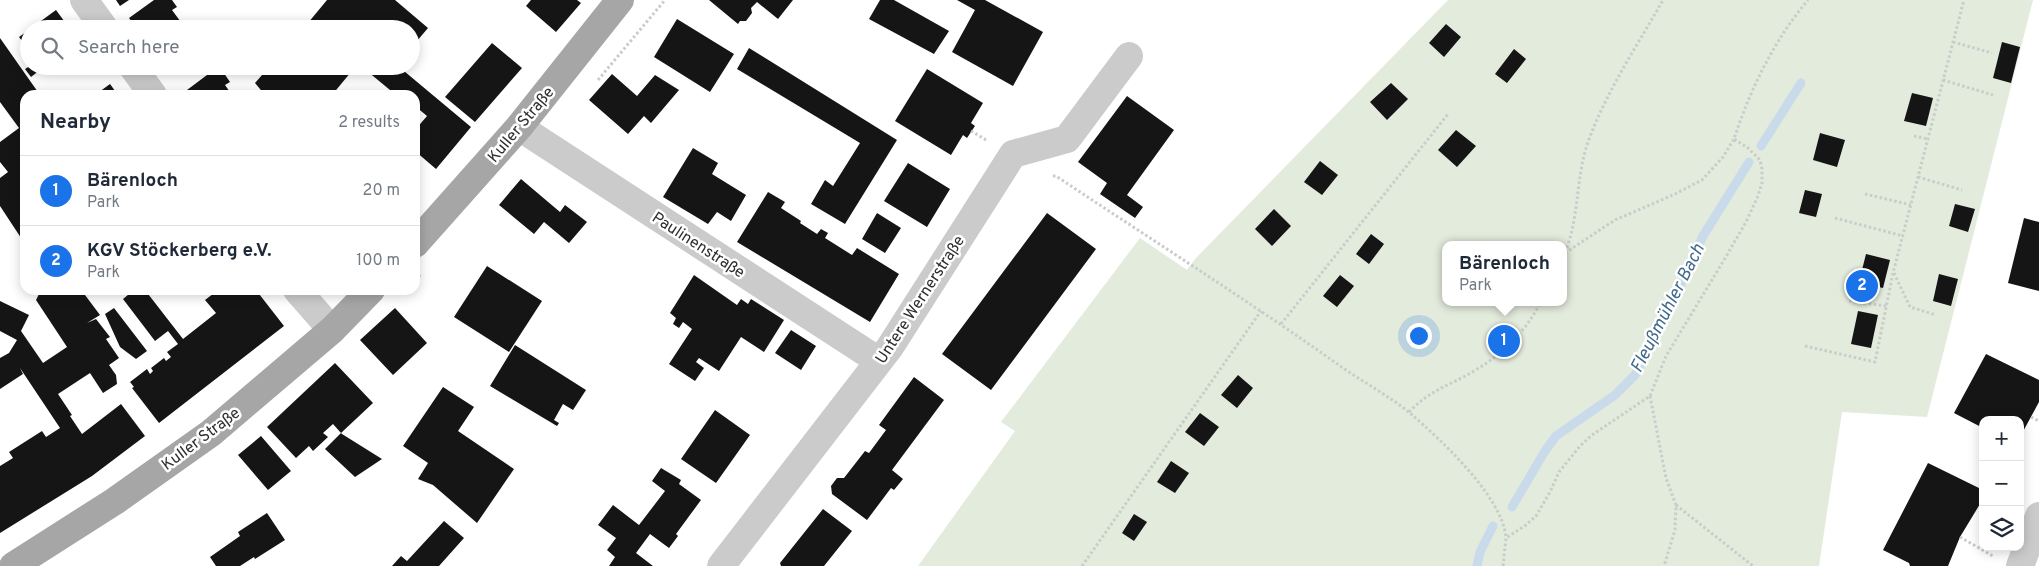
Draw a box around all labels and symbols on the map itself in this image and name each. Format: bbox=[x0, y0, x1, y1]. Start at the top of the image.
street label: Kuller Straße bbox=[484, 83, 559, 167]
street label: Paulinenstraße bbox=[648, 208, 748, 283]
street label: Untere Wernerstraße bbox=[872, 232, 970, 368]
water label: Fleußmühler Bach bbox=[1626, 240, 1711, 377]
pin: 2 bbox=[1846, 267, 1878, 305]
pin: 1 bbox=[1488, 322, 1520, 360]
your location bbox=[1406, 323, 1432, 349]
street label: Kuller Straße bbox=[158, 404, 244, 476]

